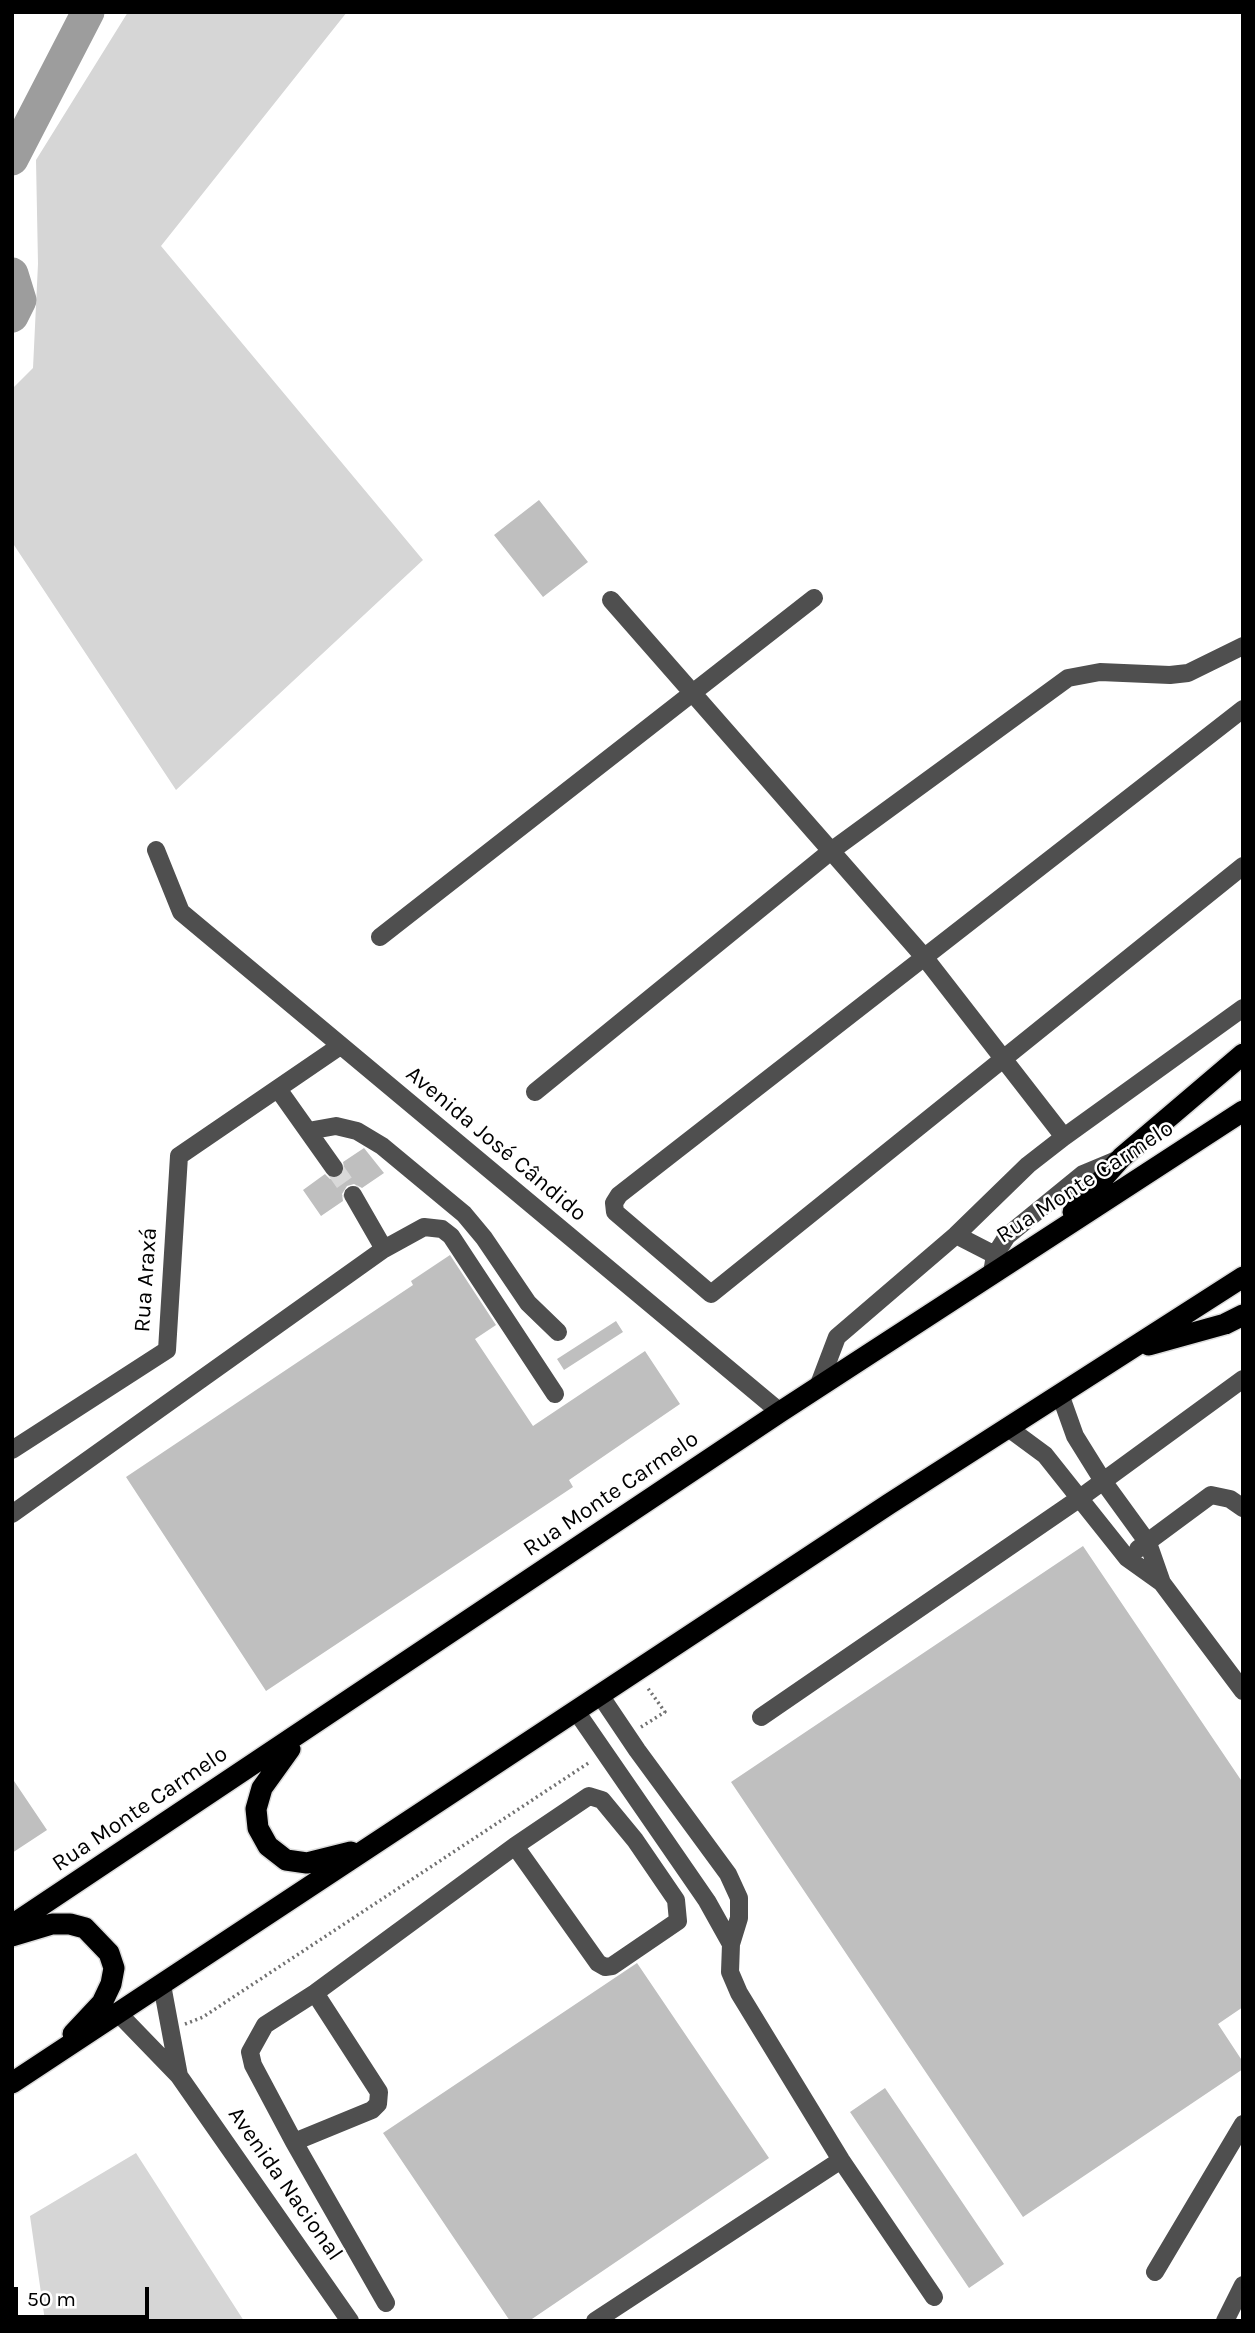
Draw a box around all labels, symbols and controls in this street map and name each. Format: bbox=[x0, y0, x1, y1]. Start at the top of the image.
street label: Avenida José Cândido bbox=[400, 1060, 592, 1228]
street label: Rua Monte Carmelo bbox=[991, 1114, 1179, 1250]
street label: Rua Araxá bbox=[129, 1227, 163, 1333]
street label: Rua Monte Carmelo bbox=[518, 1425, 704, 1563]
street label: Rua Monte Carmelo bbox=[47, 1740, 233, 1878]
street label: Avenida Nacional bbox=[222, 2102, 348, 2266]
scale bar bbox=[18, 2274, 152, 2318]
text: 50 m bbox=[27, 2287, 76, 2311]

